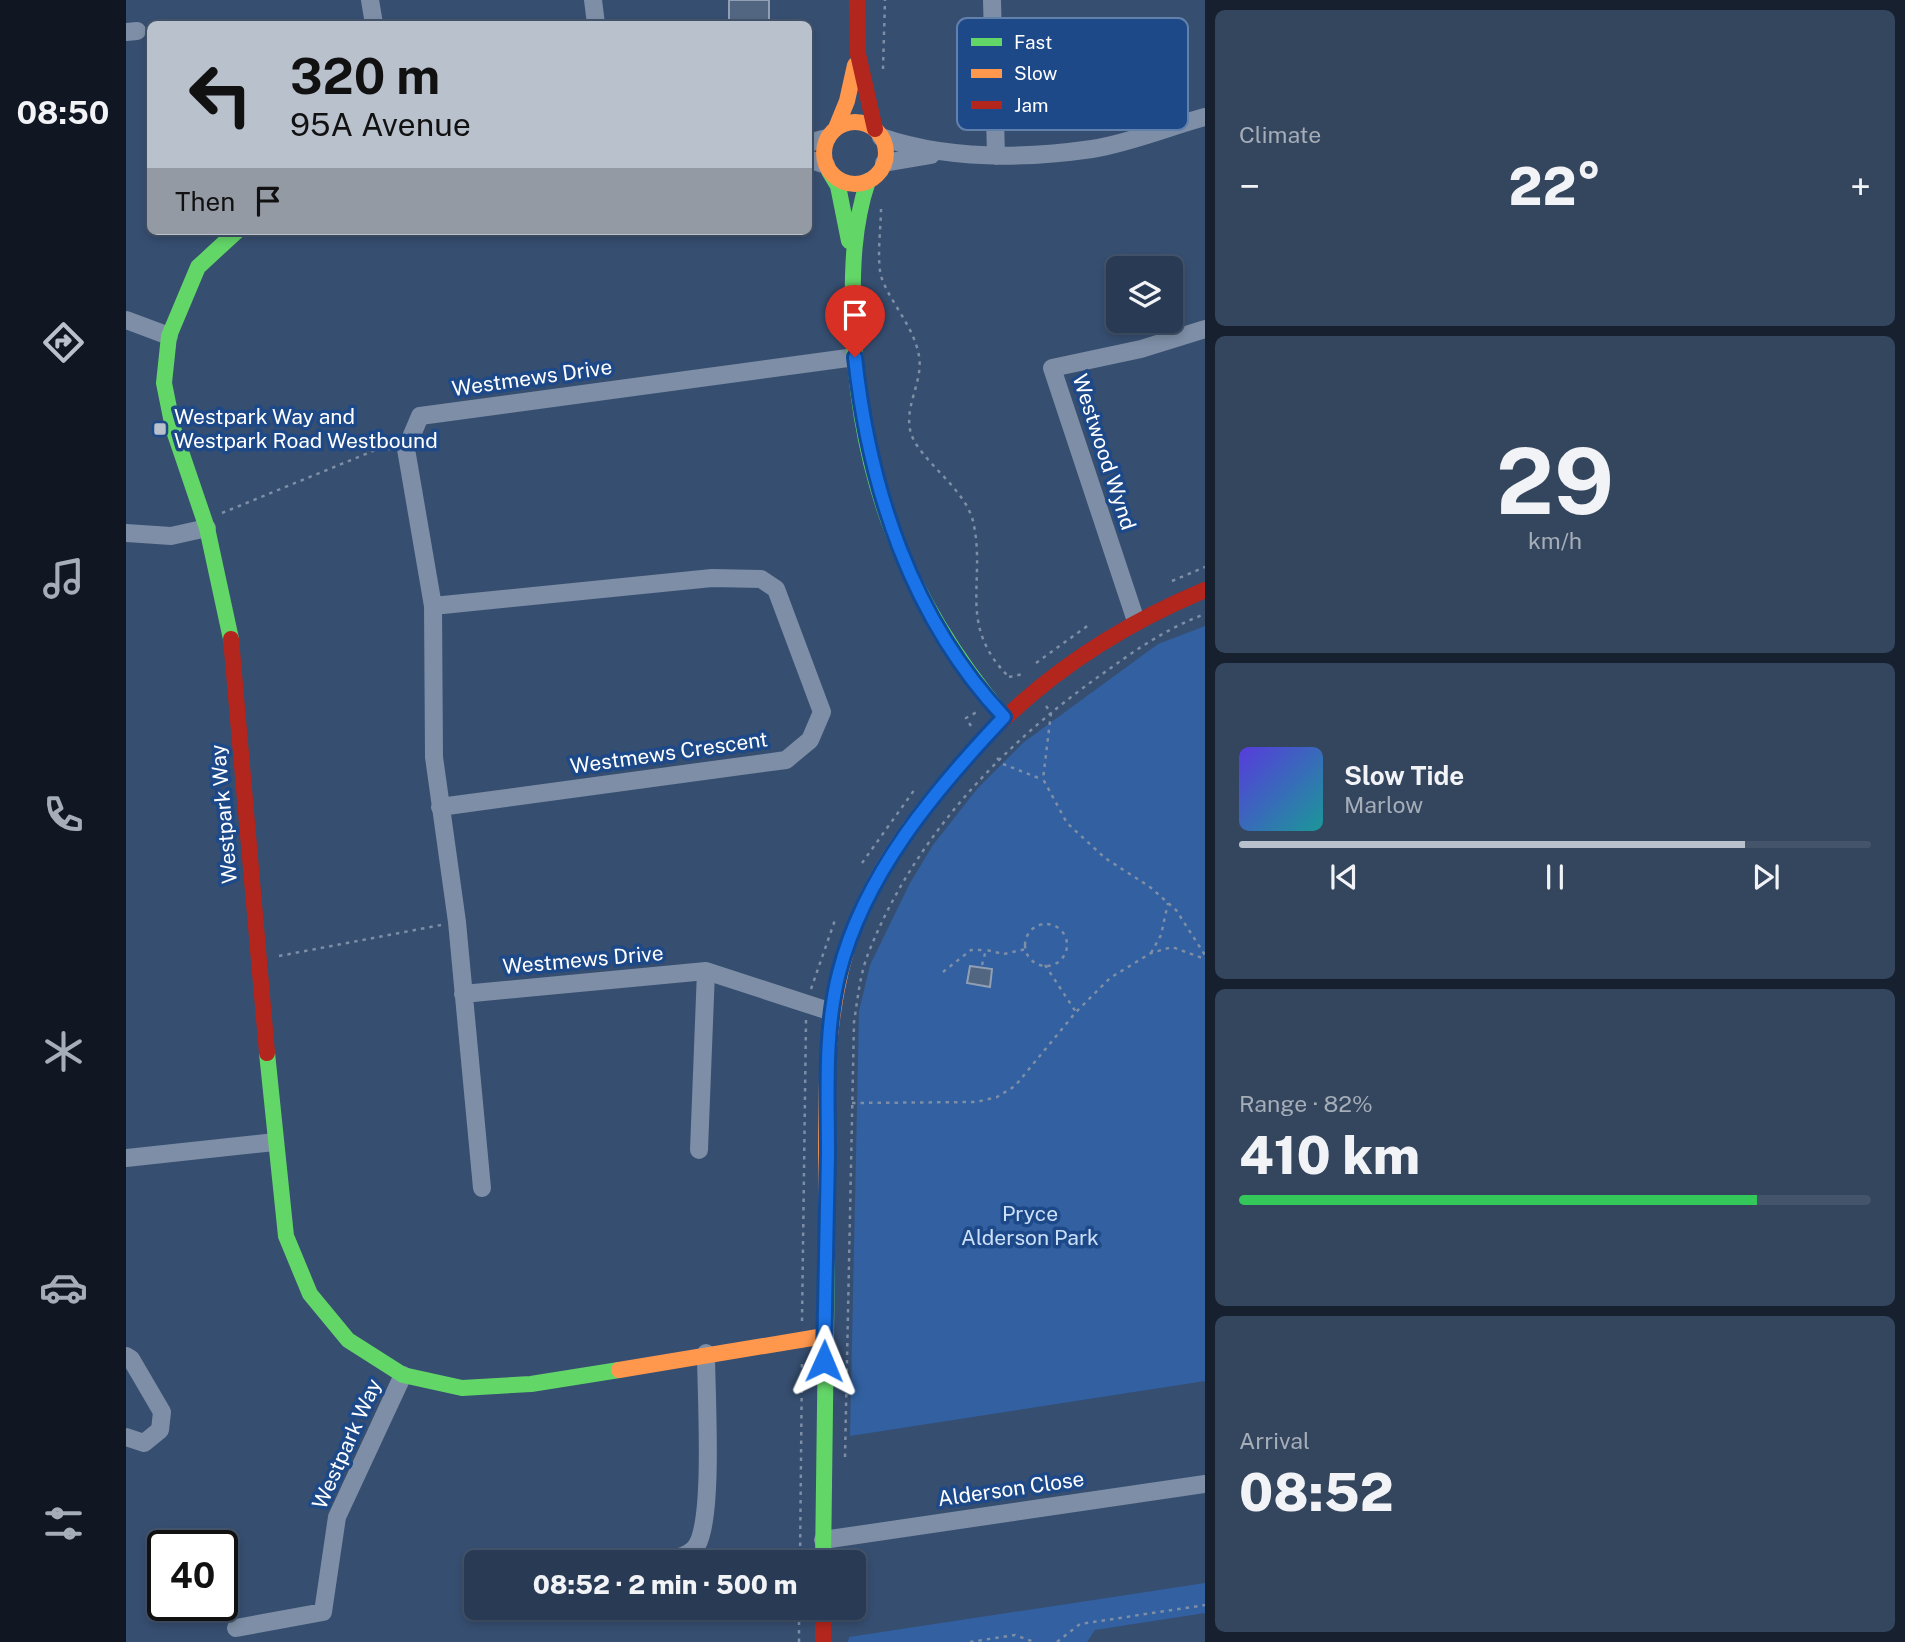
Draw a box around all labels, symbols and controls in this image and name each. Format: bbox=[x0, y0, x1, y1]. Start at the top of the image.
legend bbox=[957, 18, 1188, 130]
text: Fast bbox=[1014, 31, 1052, 53]
text: 320 m bbox=[290, 47, 440, 105]
icon: left bbox=[175, 49, 266, 140]
text: Slow bbox=[1014, 62, 1058, 84]
text: 08:50 bbox=[17, 94, 109, 131]
text: Jam bbox=[1014, 94, 1048, 116]
text: 95A Avenue bbox=[290, 106, 471, 143]
text: Climate bbox=[1239, 121, 1321, 148]
text: 22° bbox=[1509, 156, 1601, 217]
text: − bbox=[1239, 164, 1260, 209]
text: + bbox=[1850, 164, 1871, 209]
icon: arrive bbox=[249, 182, 287, 220]
text: Then bbox=[175, 186, 235, 217]
map controls bbox=[1106, 256, 1183, 333]
button: layers bbox=[1106, 256, 1183, 333]
pin bbox=[825, 285, 885, 357]
icon: arrive bbox=[836, 296, 874, 334]
icon: directions bbox=[39, 318, 88, 367]
street label: Westmews Drive bbox=[450, 354, 614, 401]
street label: Westwood Wynd bbox=[1067, 371, 1141, 533]
place label: Westpark Way and Westpark Road Westbound bbox=[174, 404, 438, 453]
marker: Westpark Way and Westpark Road Westbound bbox=[152, 421, 168, 437]
text: 29 bbox=[1496, 428, 1614, 534]
text: km/h bbox=[1528, 527, 1582, 554]
icon: music bbox=[39, 554, 88, 603]
street label: Westmews Crescent bbox=[569, 726, 769, 779]
street label: Westpark Way bbox=[205, 743, 242, 885]
text: Slow Tide bbox=[1344, 760, 1464, 791]
icon: phone bbox=[39, 790, 88, 839]
text: Marlow bbox=[1344, 791, 1423, 818]
icon: previous bbox=[1325, 858, 1363, 896]
icon: pause bbox=[1536, 858, 1574, 896]
icon: next bbox=[1747, 858, 1785, 896]
street label: Westmews Drive bbox=[501, 940, 664, 979]
icon: climate bbox=[39, 1027, 88, 1076]
text: Range · 82% bbox=[1239, 1090, 1373, 1117]
text: 410 km bbox=[1239, 1125, 1420, 1186]
park label: Pryce Alderson Park bbox=[961, 1201, 1099, 1250]
icon: car bbox=[39, 1263, 88, 1312]
position arrow bbox=[787, 1324, 861, 1398]
street label: Westpark Way bbox=[307, 1375, 386, 1513]
text: Arrival bbox=[1239, 1427, 1310, 1454]
text: 08:52 bbox=[1239, 1462, 1394, 1523]
street label: Alderson Close bbox=[936, 1466, 1086, 1511]
icon: filters bbox=[39, 1499, 88, 1548]
speed limit sign: 40 bbox=[147, 1530, 238, 1621]
text: 08:52 · 2 min · 500 m bbox=[533, 1569, 797, 1600]

